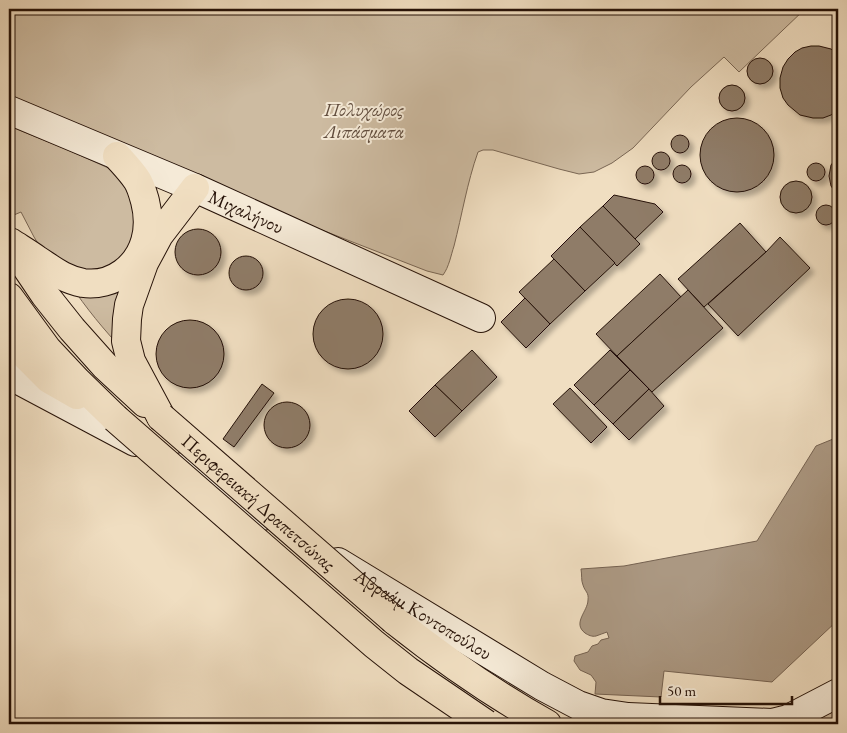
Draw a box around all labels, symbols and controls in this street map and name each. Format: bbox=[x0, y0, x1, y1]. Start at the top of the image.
park label: Πολυχώρος Λιπάσματα bbox=[322, 97, 404, 144]
street label: Μιχαλήνου bbox=[205, 184, 288, 240]
street label: Περιφερειακή Δραπετσώνας bbox=[176, 429, 341, 577]
street label: Αβραάμ Κοντοπούλου bbox=[349, 563, 497, 666]
scale bar bbox=[660, 673, 792, 705]
text: 50 m bbox=[667, 681, 696, 700]

